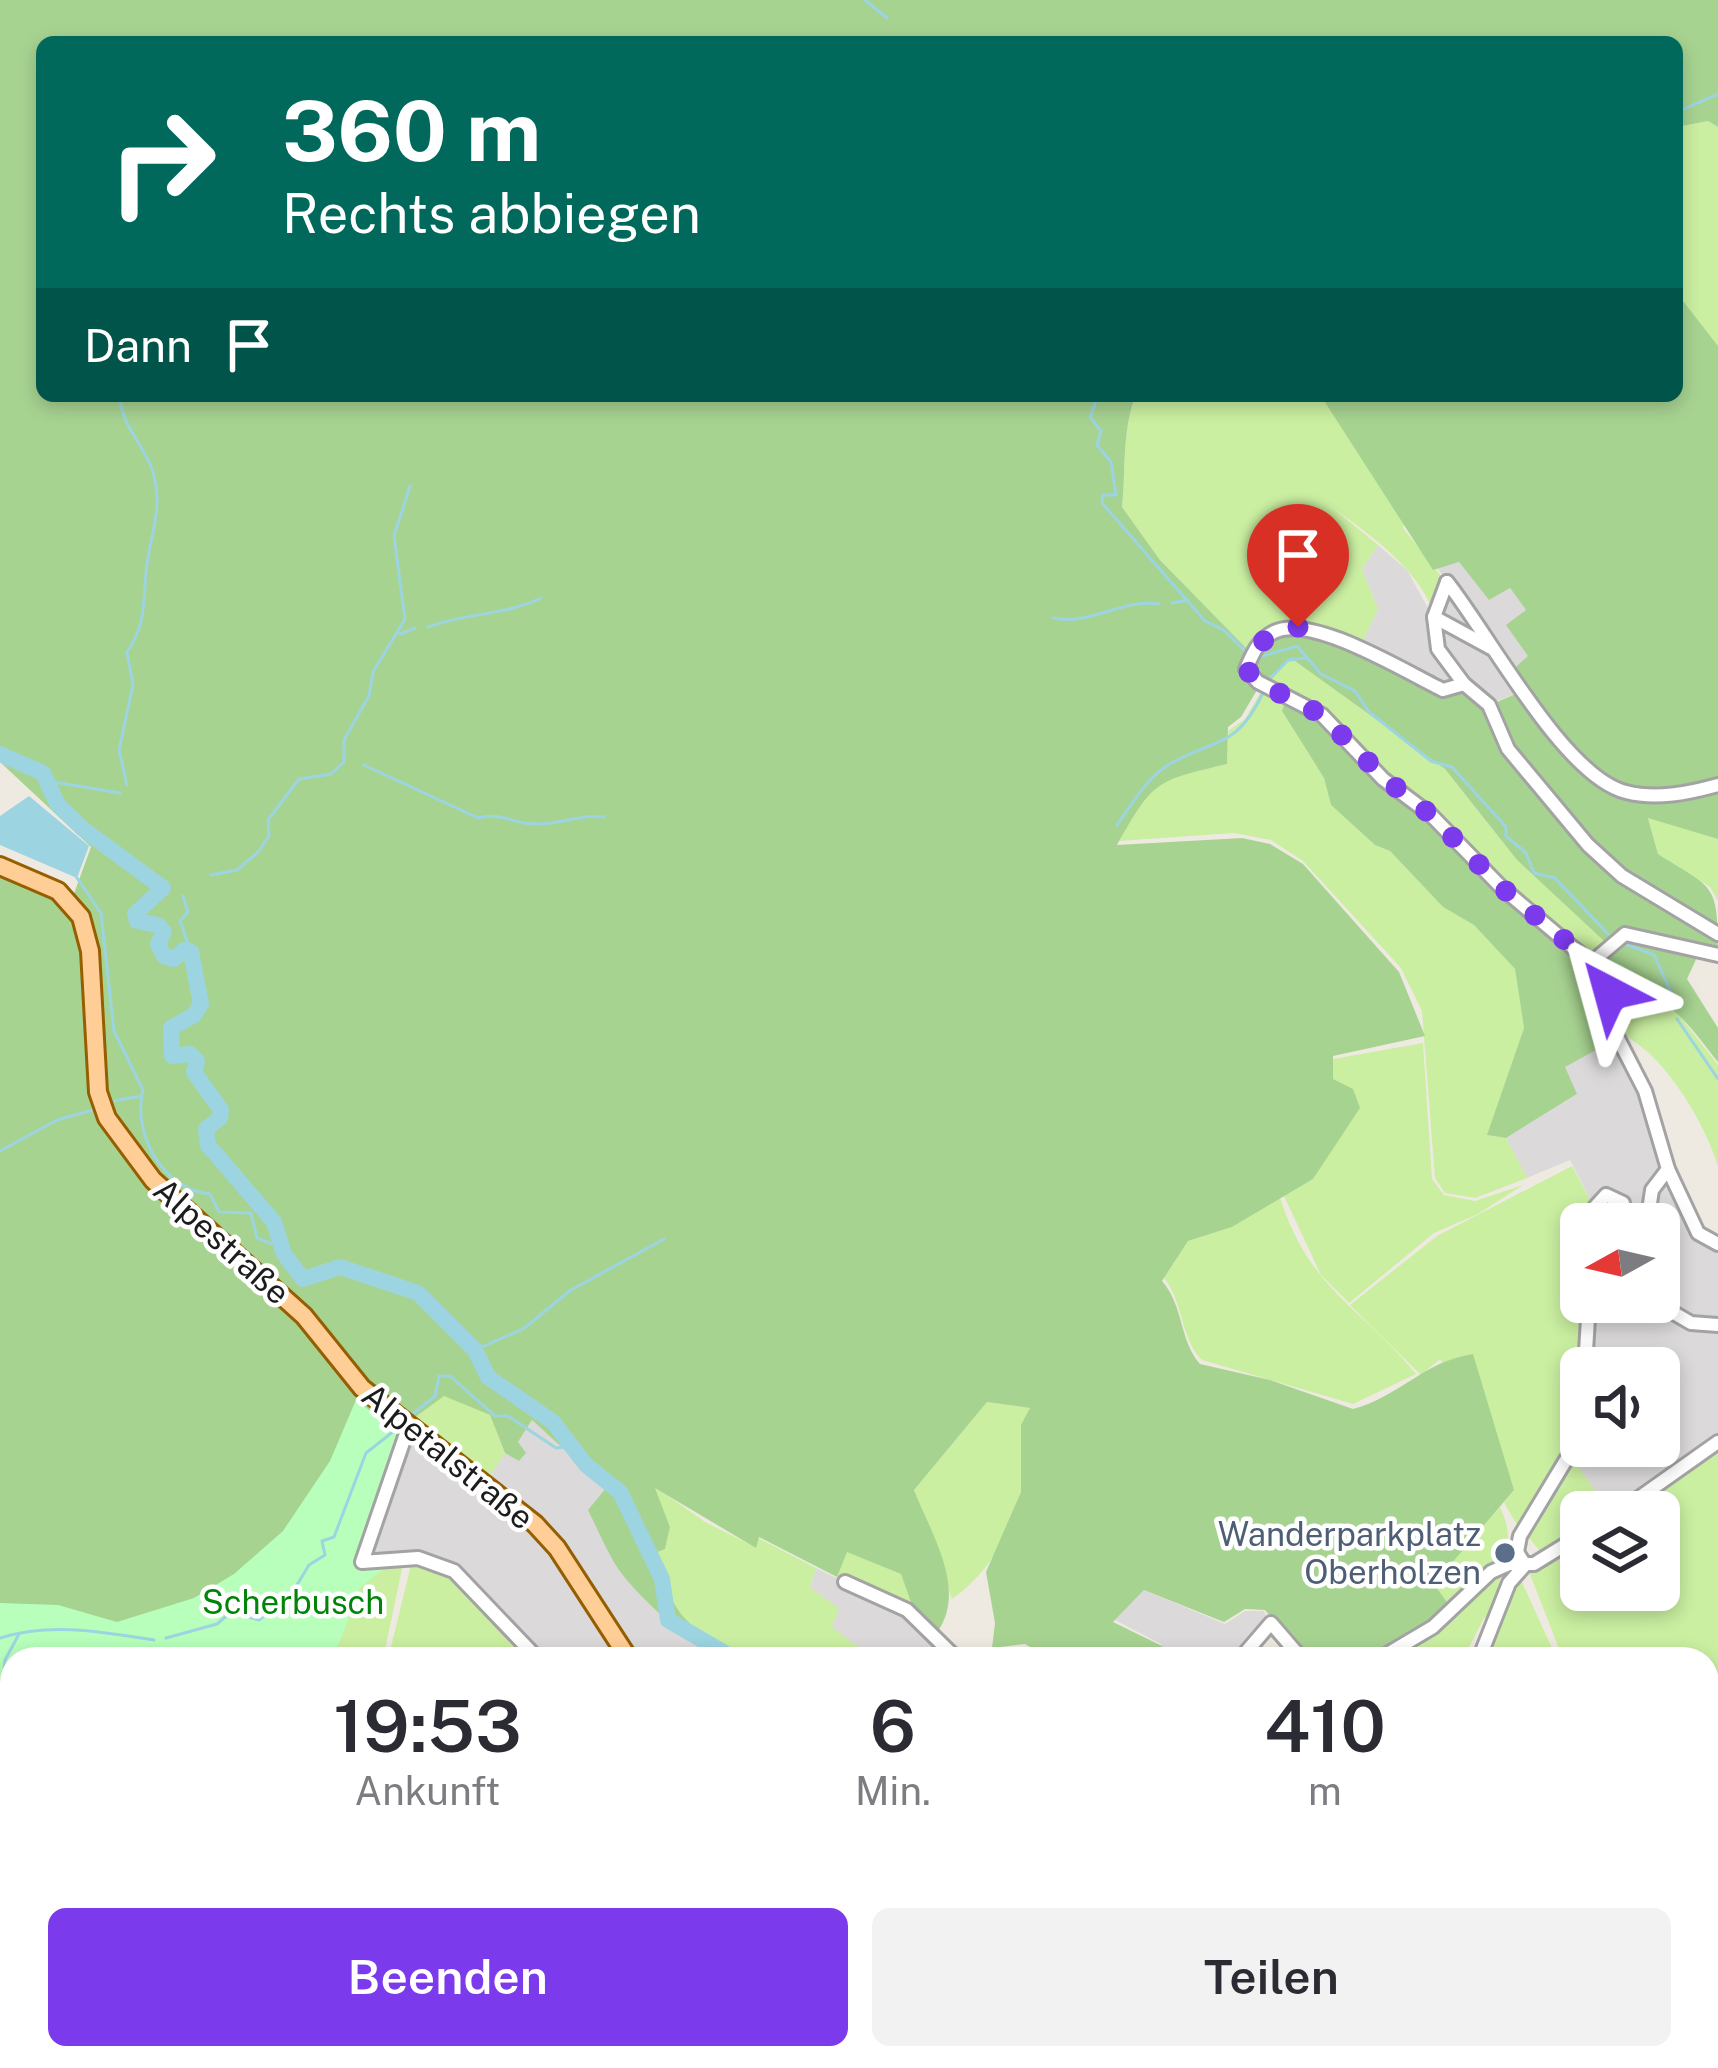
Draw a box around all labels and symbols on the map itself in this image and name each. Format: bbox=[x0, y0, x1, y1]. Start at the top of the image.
pin bbox=[1247, 504, 1349, 627]
position arrow bbox=[1547, 930, 1673, 1056]
street label: Alpestraße bbox=[146, 1170, 298, 1312]
north arrow bbox=[1560, 1203, 1680, 1323]
street label: Alpetalstraße bbox=[355, 1375, 541, 1537]
place label: Wanderparkplatz Oberholzen bbox=[1218, 1515, 1481, 1591]
marker: Wanderparkplatz Oberholzen bbox=[1492, 1540, 1518, 1566]
park label: Scherbusch bbox=[202, 1583, 384, 1621]

